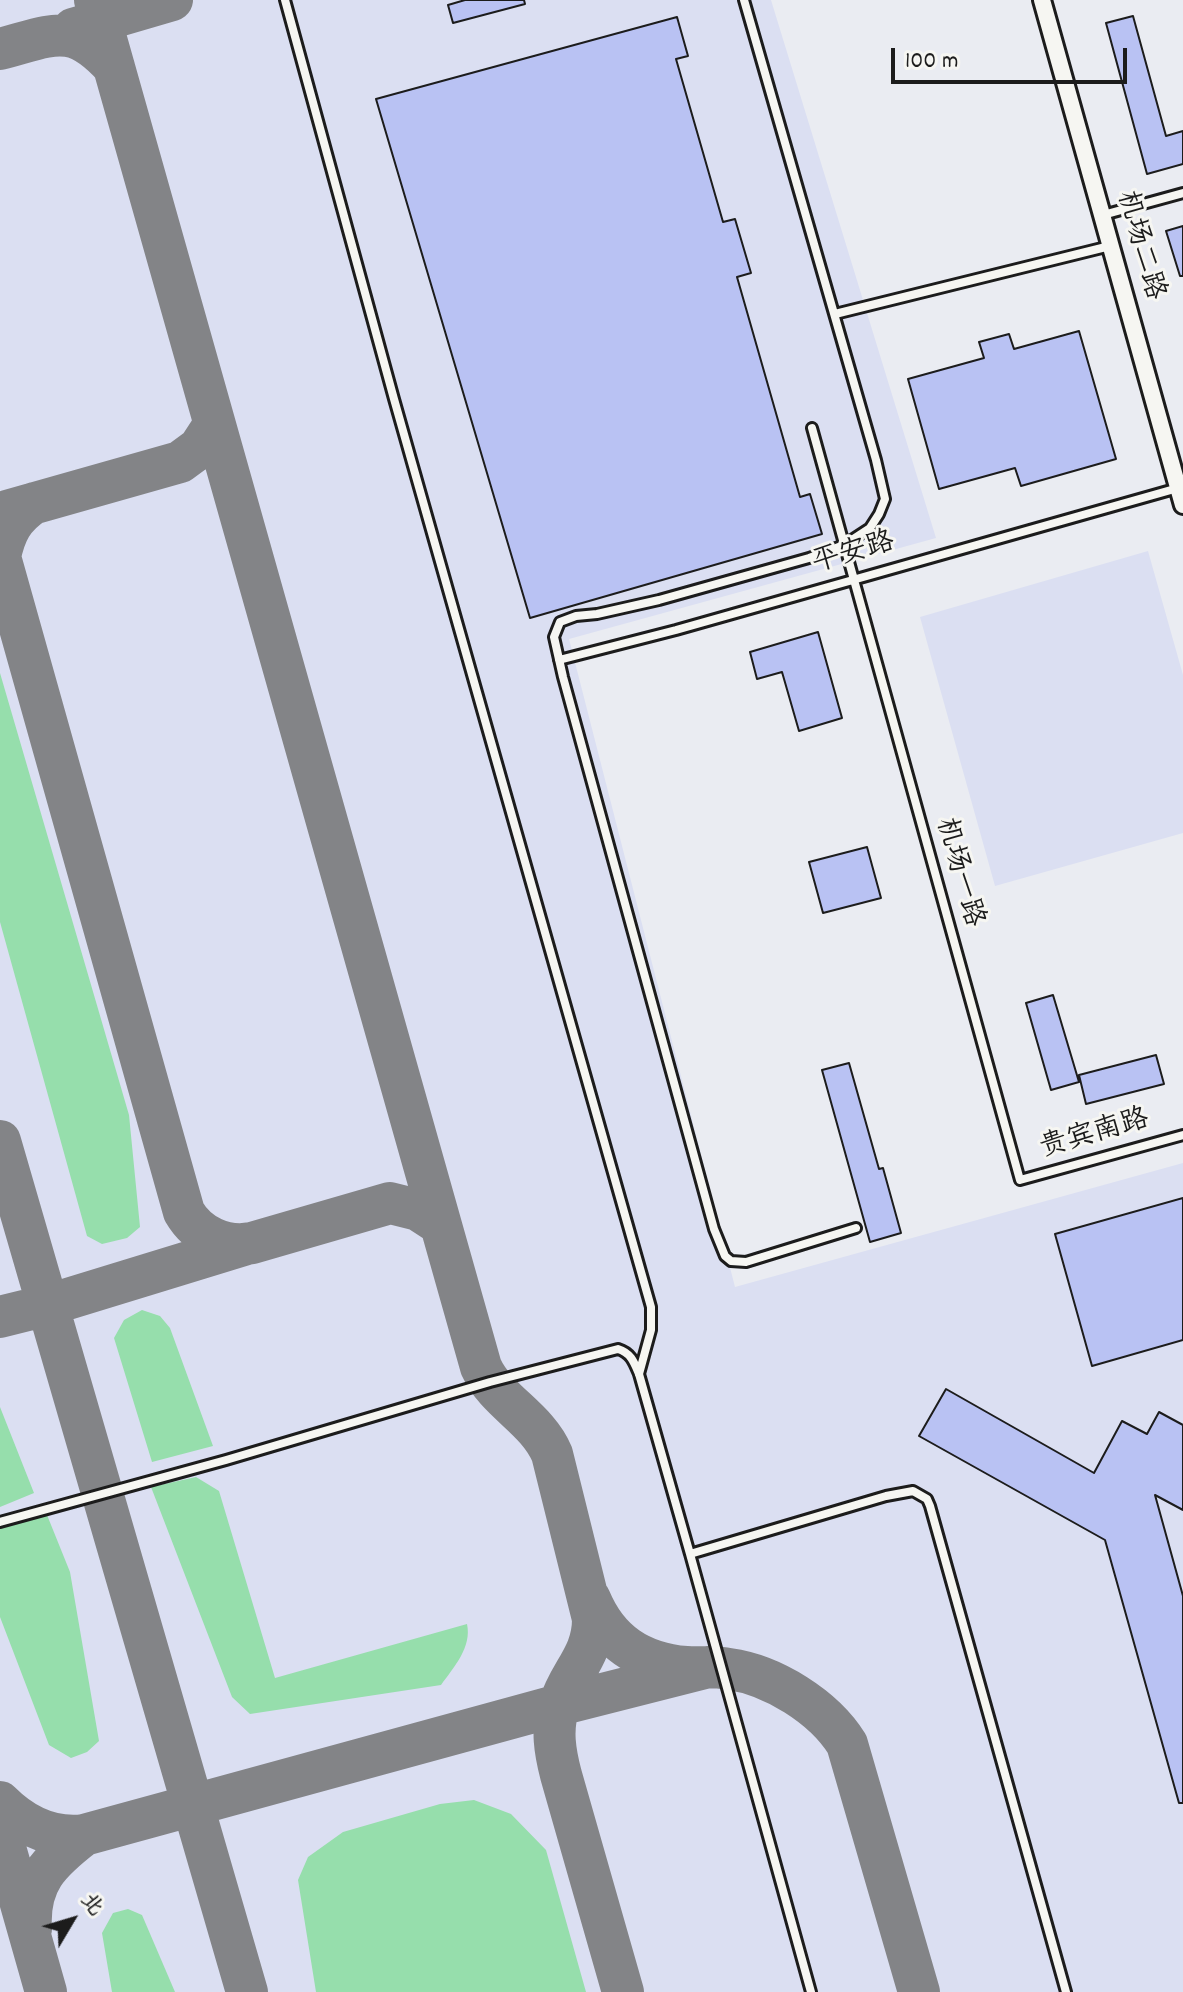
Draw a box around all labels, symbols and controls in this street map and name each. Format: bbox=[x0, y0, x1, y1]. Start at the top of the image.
scale bar bbox=[895, 32, 1131, 82]
text: 100 m bbox=[905, 45, 958, 79]
street label: 机场二路 bbox=[1106, 188, 1170, 304]
street label: 平安路 bbox=[809, 527, 899, 583]
street label: 机场一路 bbox=[925, 815, 989, 931]
street label: 贵宾南路 bbox=[1037, 1104, 1153, 1168]
north arrow bbox=[32, 1880, 112, 1960]
text: 北 bbox=[72, 1887, 110, 1923]

